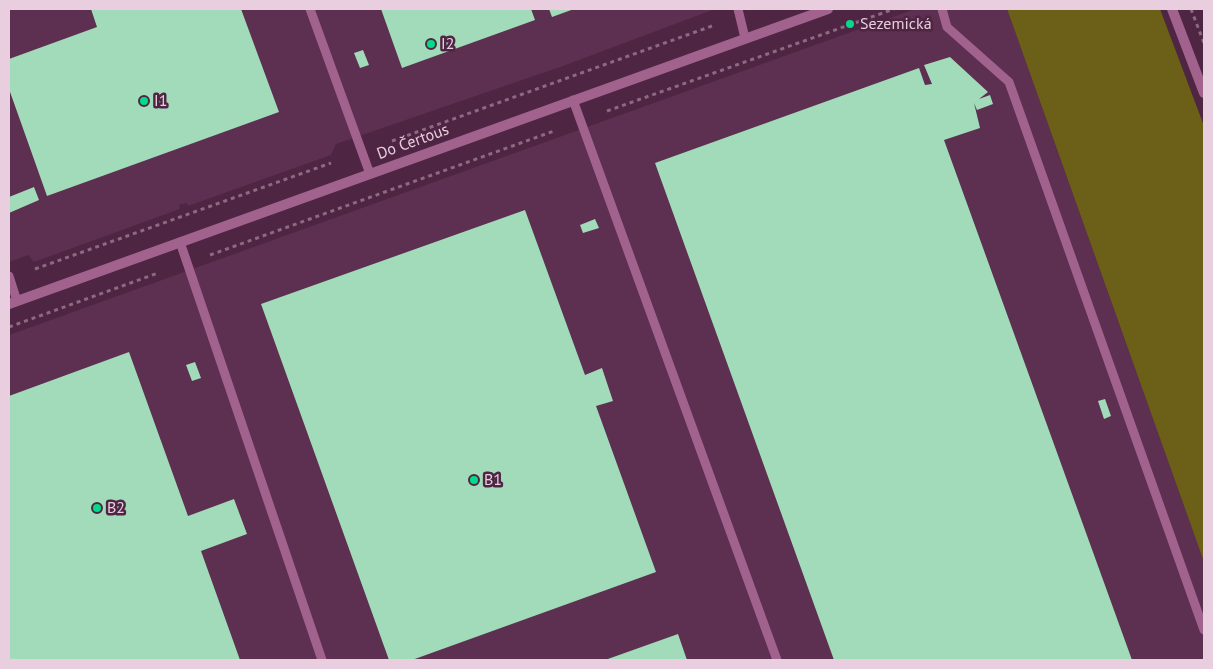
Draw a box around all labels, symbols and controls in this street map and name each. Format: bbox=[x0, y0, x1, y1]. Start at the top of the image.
place label: Sezemická bbox=[860, 14, 932, 34]
marker: Sezemická bbox=[844, 18, 856, 30]
place label: I2 bbox=[441, 34, 454, 54]
marker: I2 bbox=[425, 38, 437, 50]
place label: I1 bbox=[154, 91, 167, 111]
marker: I1 bbox=[138, 95, 150, 107]
street label: Do Čertous bbox=[374, 120, 452, 164]
place label: B1 bbox=[484, 470, 502, 490]
marker: B1 bbox=[468, 474, 480, 486]
place label: B2 bbox=[107, 498, 125, 518]
marker: B2 bbox=[91, 502, 103, 514]

